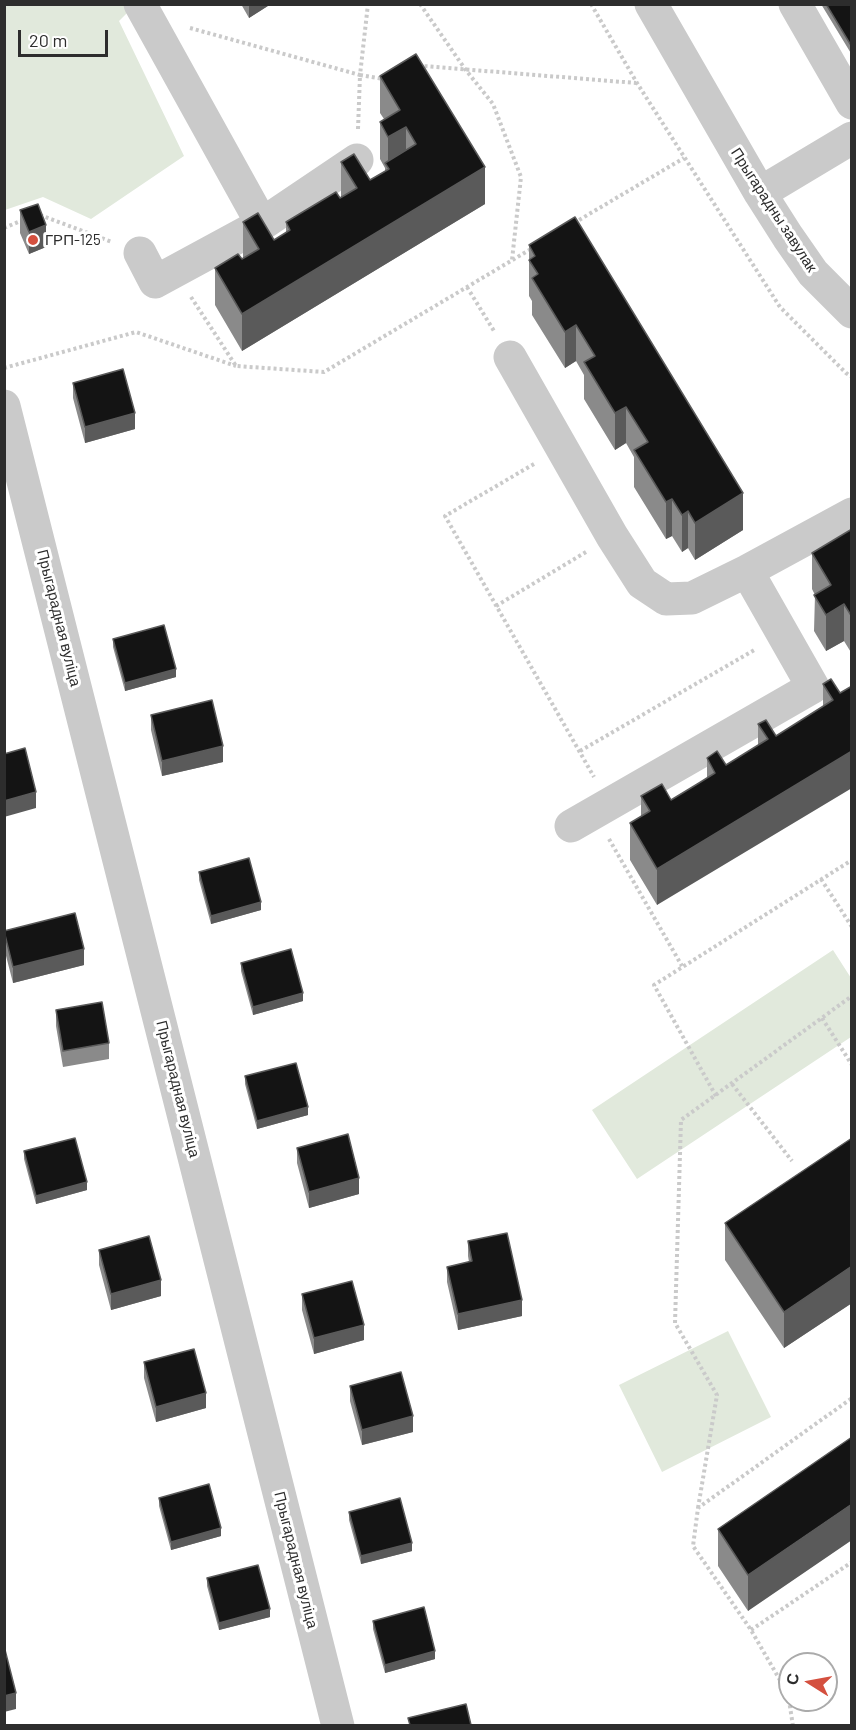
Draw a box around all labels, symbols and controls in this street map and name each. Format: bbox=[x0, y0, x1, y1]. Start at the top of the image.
scale bar bbox=[21, 18, 111, 56]
text: 20 m bbox=[29, 29, 67, 51]
street label: Прыгарадны завулак bbox=[727, 144, 821, 276]
place label: ГРП-125 bbox=[45, 231, 101, 249]
marker: ГРП-125 bbox=[26, 233, 40, 247]
street label: Прыгарадная вуліца bbox=[33, 548, 85, 688]
street label: Прыгарадная вуліца bbox=[152, 1019, 204, 1159]
street label: Прыгарадная вуліца bbox=[270, 1490, 322, 1630]
north arrow bbox=[778, 1652, 838, 1712]
text: С bbox=[781, 1671, 802, 1686]

